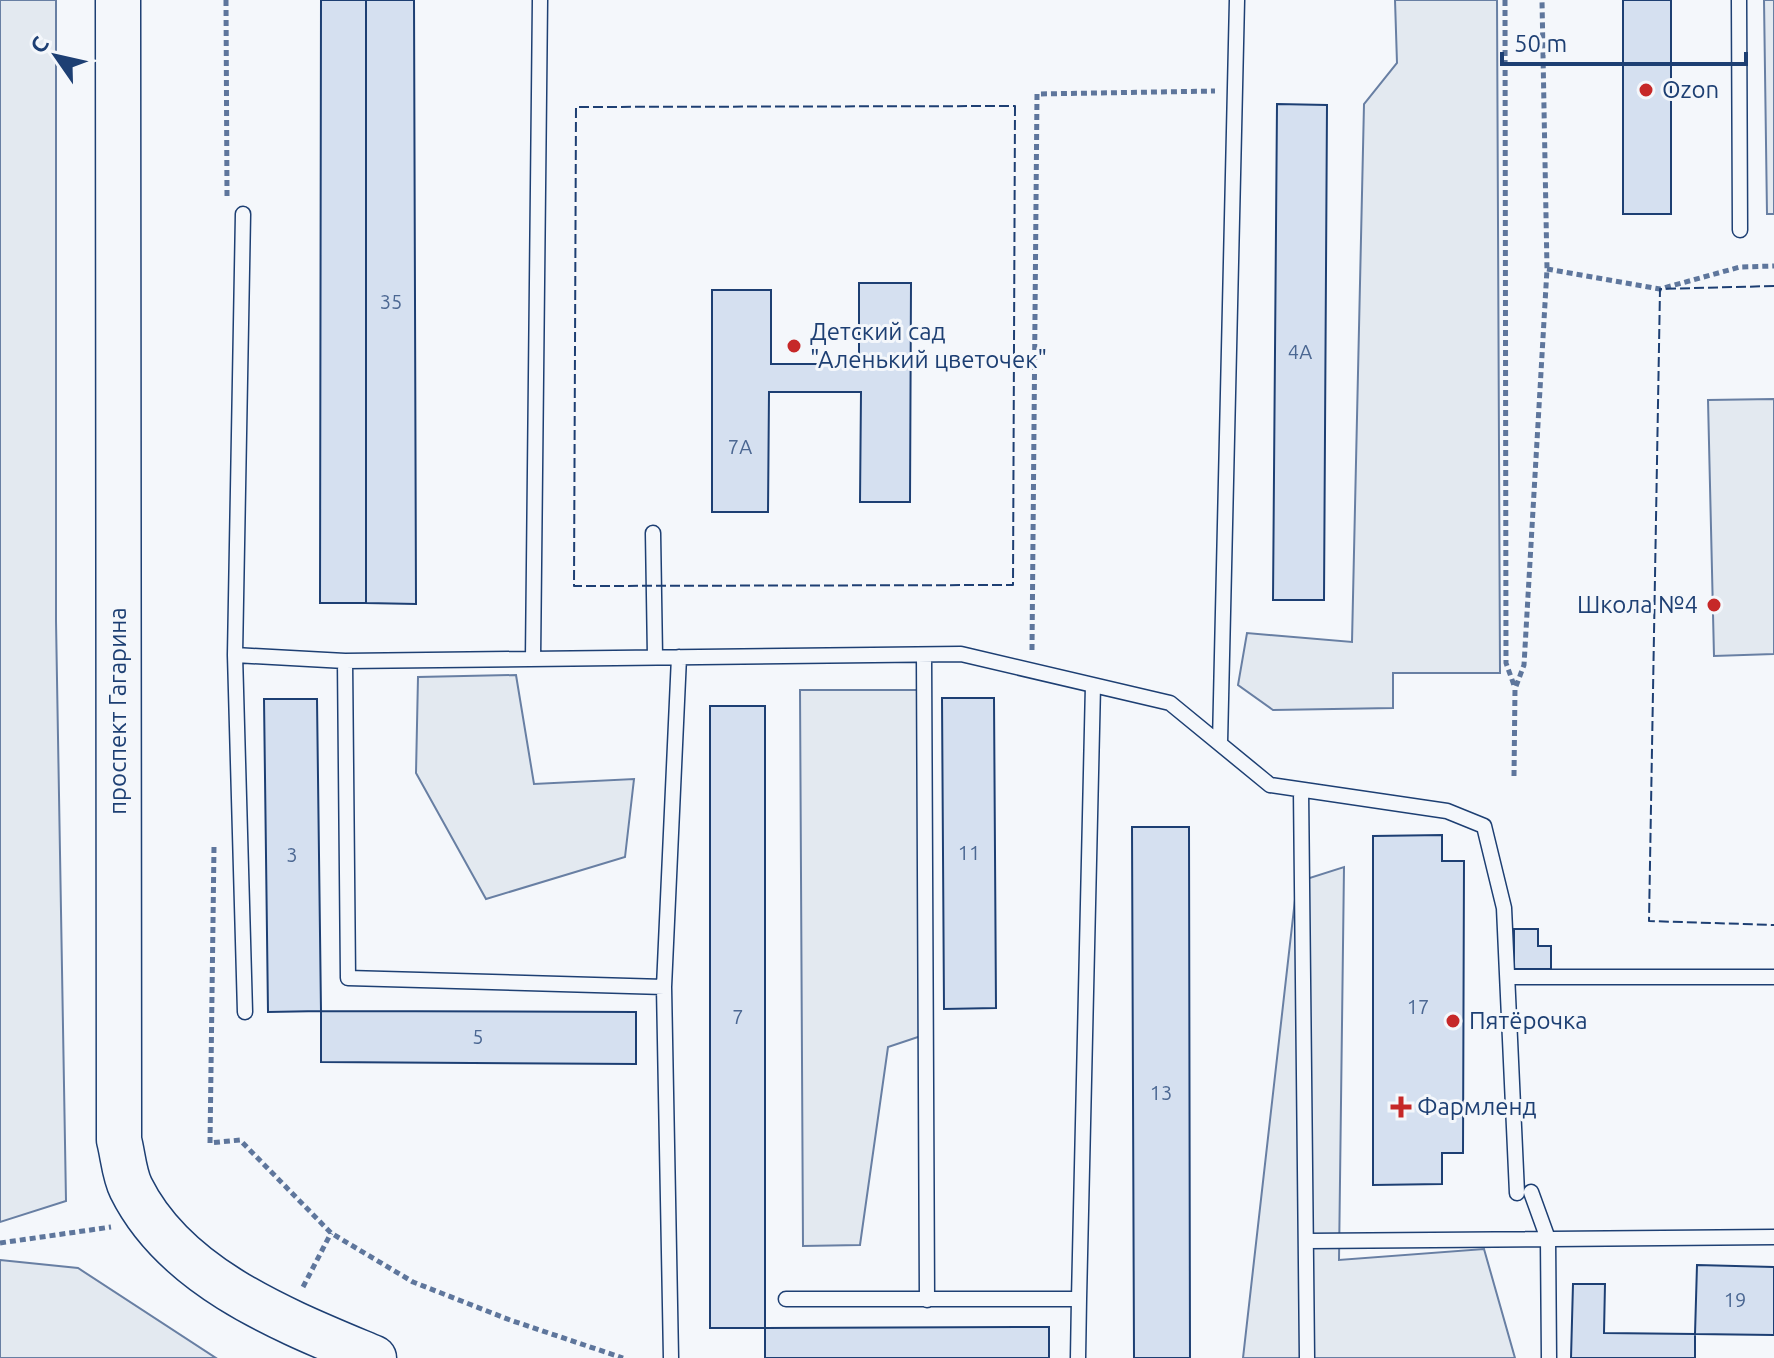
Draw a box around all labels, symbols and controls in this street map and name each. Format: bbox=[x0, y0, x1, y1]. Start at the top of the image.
north arrow bbox=[16, 16, 96, 96]
scale bar bbox=[1502, 16, 1746, 66]
text: 50 m bbox=[1514, 30, 1567, 57]
text: С bbox=[25, 32, 53, 57]
place label: Ozon bbox=[1662, 76, 1719, 103]
marker: Ozon bbox=[1637, 81, 1655, 99]
house number: 35 bbox=[380, 290, 402, 313]
place label: Детский сад "Аленький цветочек" bbox=[810, 318, 1047, 373]
marker: Детский сад "Аленький цветочек" bbox=[785, 337, 803, 355]
house number: 4А bbox=[1288, 340, 1312, 363]
house number: 7А bbox=[728, 435, 752, 458]
place label: Школа №4 bbox=[1577, 591, 1698, 618]
marker: Школа №4 bbox=[1705, 596, 1723, 614]
street label: проспект Гагарина bbox=[104, 607, 131, 815]
house number: 11 bbox=[958, 841, 980, 864]
house number: 3 bbox=[286, 843, 298, 866]
house number: 17 bbox=[1407, 995, 1429, 1018]
house number: 7 bbox=[732, 1005, 744, 1028]
place label: Пятёрочка bbox=[1469, 1007, 1588, 1034]
marker: Пятёрочка bbox=[1444, 1012, 1462, 1030]
house number: 5 bbox=[472, 1025, 484, 1048]
house number: 13 bbox=[1150, 1081, 1172, 1104]
place label: Фармленд bbox=[1417, 1093, 1537, 1120]
marker: Фармленд bbox=[1392, 1098, 1410, 1116]
house number: 19 bbox=[1724, 1288, 1746, 1311]

